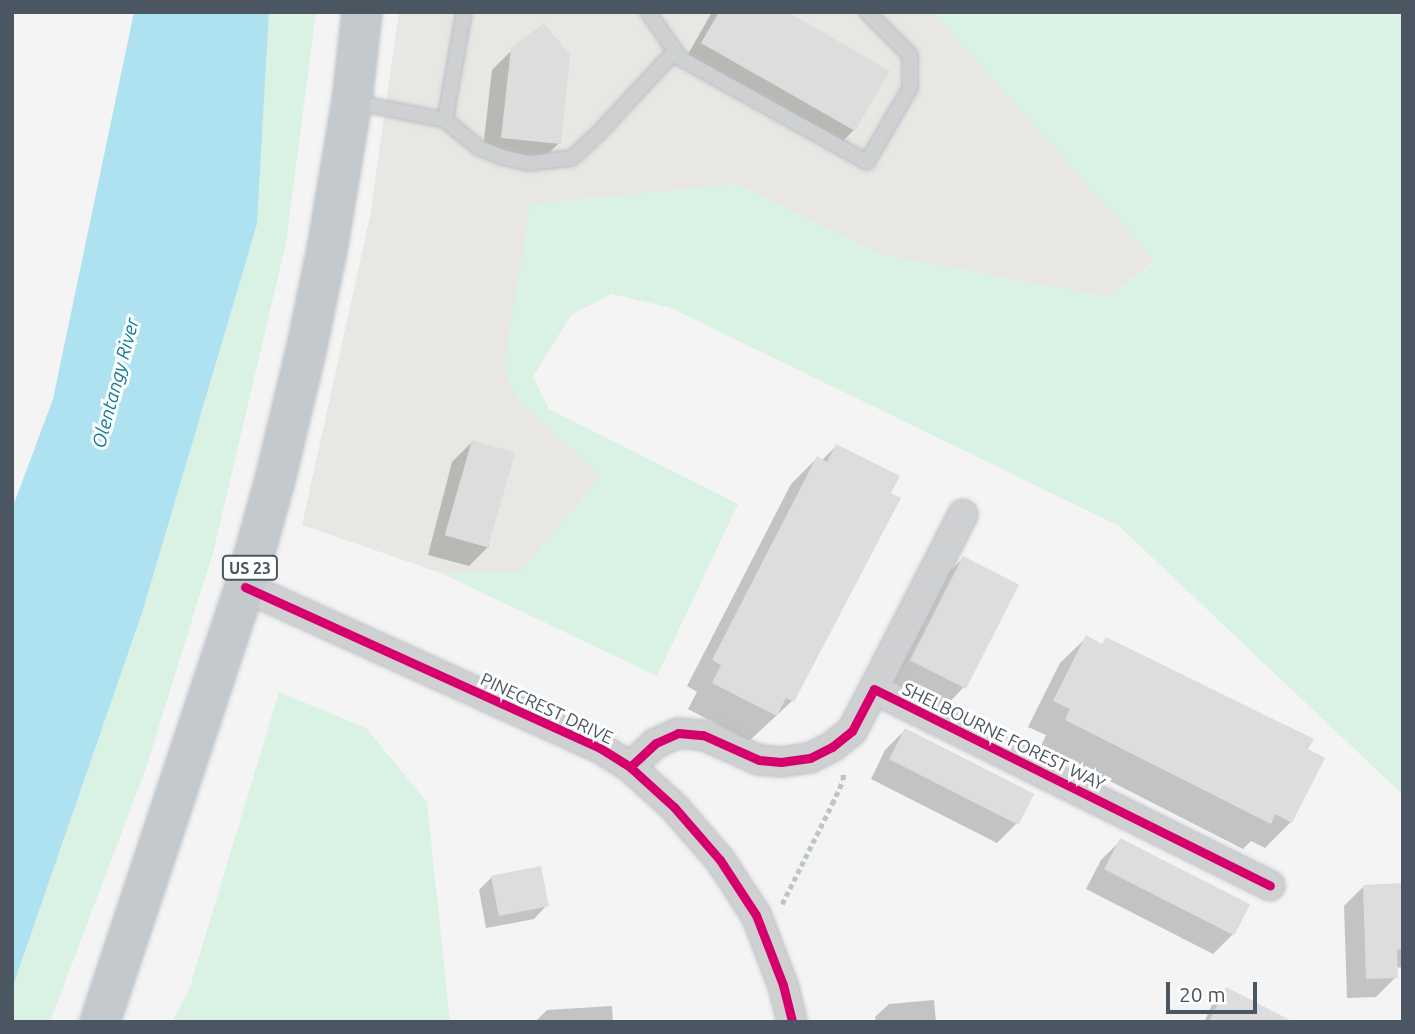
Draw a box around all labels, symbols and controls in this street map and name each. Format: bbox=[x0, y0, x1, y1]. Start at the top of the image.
water label: Olentangy River bbox=[88, 315, 144, 451]
road number: US 23 bbox=[220, 555, 280, 580]
street label: PINECREST DRIVE bbox=[477, 668, 617, 748]
street label: SHELBOURNE FOREST WAY bbox=[899, 677, 1109, 795]
scale bar bbox=[1170, 968, 1261, 1012]
text: 20 m bbox=[1179, 982, 1226, 1006]

